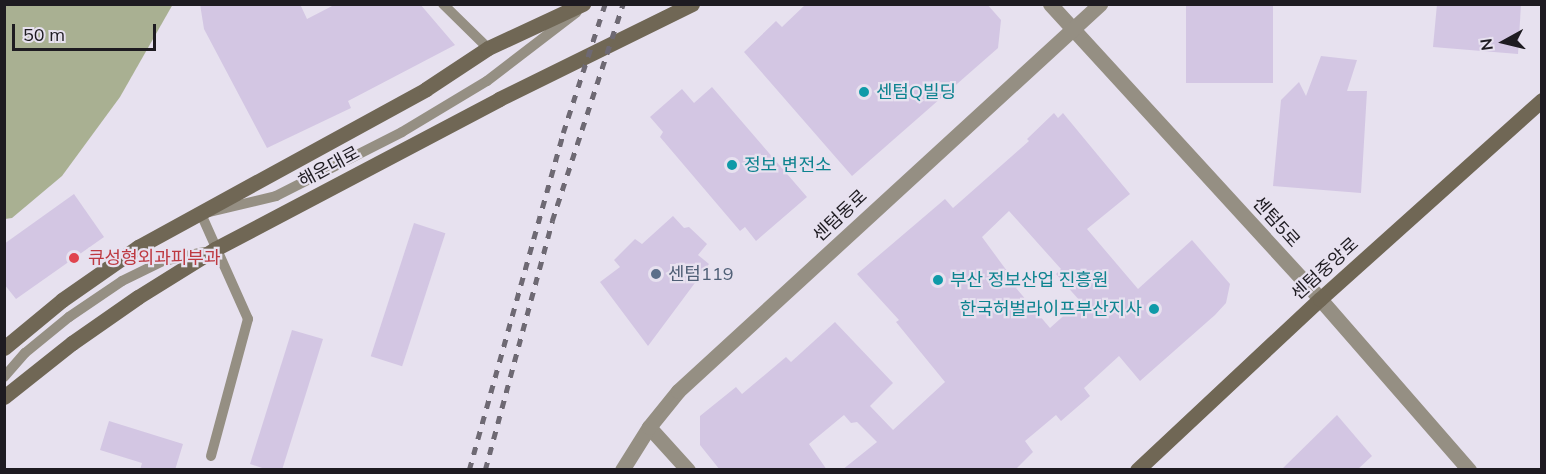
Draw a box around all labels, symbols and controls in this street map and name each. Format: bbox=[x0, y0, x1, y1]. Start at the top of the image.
scale bar bbox=[15, 12, 159, 50]
north arrow bbox=[1474, 12, 1534, 72]
text: 50 m bbox=[23, 23, 65, 46]
text: N bbox=[1475, 37, 1497, 52]
place label: 센텀Q빌딩 bbox=[876, 81, 956, 103]
marker: 센텀Q빌딩 bbox=[857, 85, 871, 99]
street label: 해운대로 bbox=[295, 142, 363, 192]
place label: 정보 변전소 bbox=[744, 154, 831, 176]
marker: 정보 변전소 bbox=[725, 158, 739, 172]
street label: 센텀동로 bbox=[808, 186, 872, 246]
street label: 센텀5로 bbox=[1248, 192, 1304, 252]
street label: 센텀중앙로 bbox=[1287, 233, 1363, 305]
place label: 큐성형외과피부과 bbox=[88, 247, 220, 269]
marker: 큐성형외과피부과 bbox=[65, 249, 83, 267]
place label: 센텀119 bbox=[668, 263, 734, 285]
marker: 센텀119 bbox=[649, 267, 663, 281]
place label: 부산 정보산업 진흥원 bbox=[950, 269, 1108, 291]
marker: 부산 정보산업 진흥원 bbox=[931, 273, 945, 287]
place label: 한국허벌라이프부산지사 bbox=[960, 298, 1142, 320]
marker: 한국허벌라이프부산지사 bbox=[1147, 302, 1161, 316]

